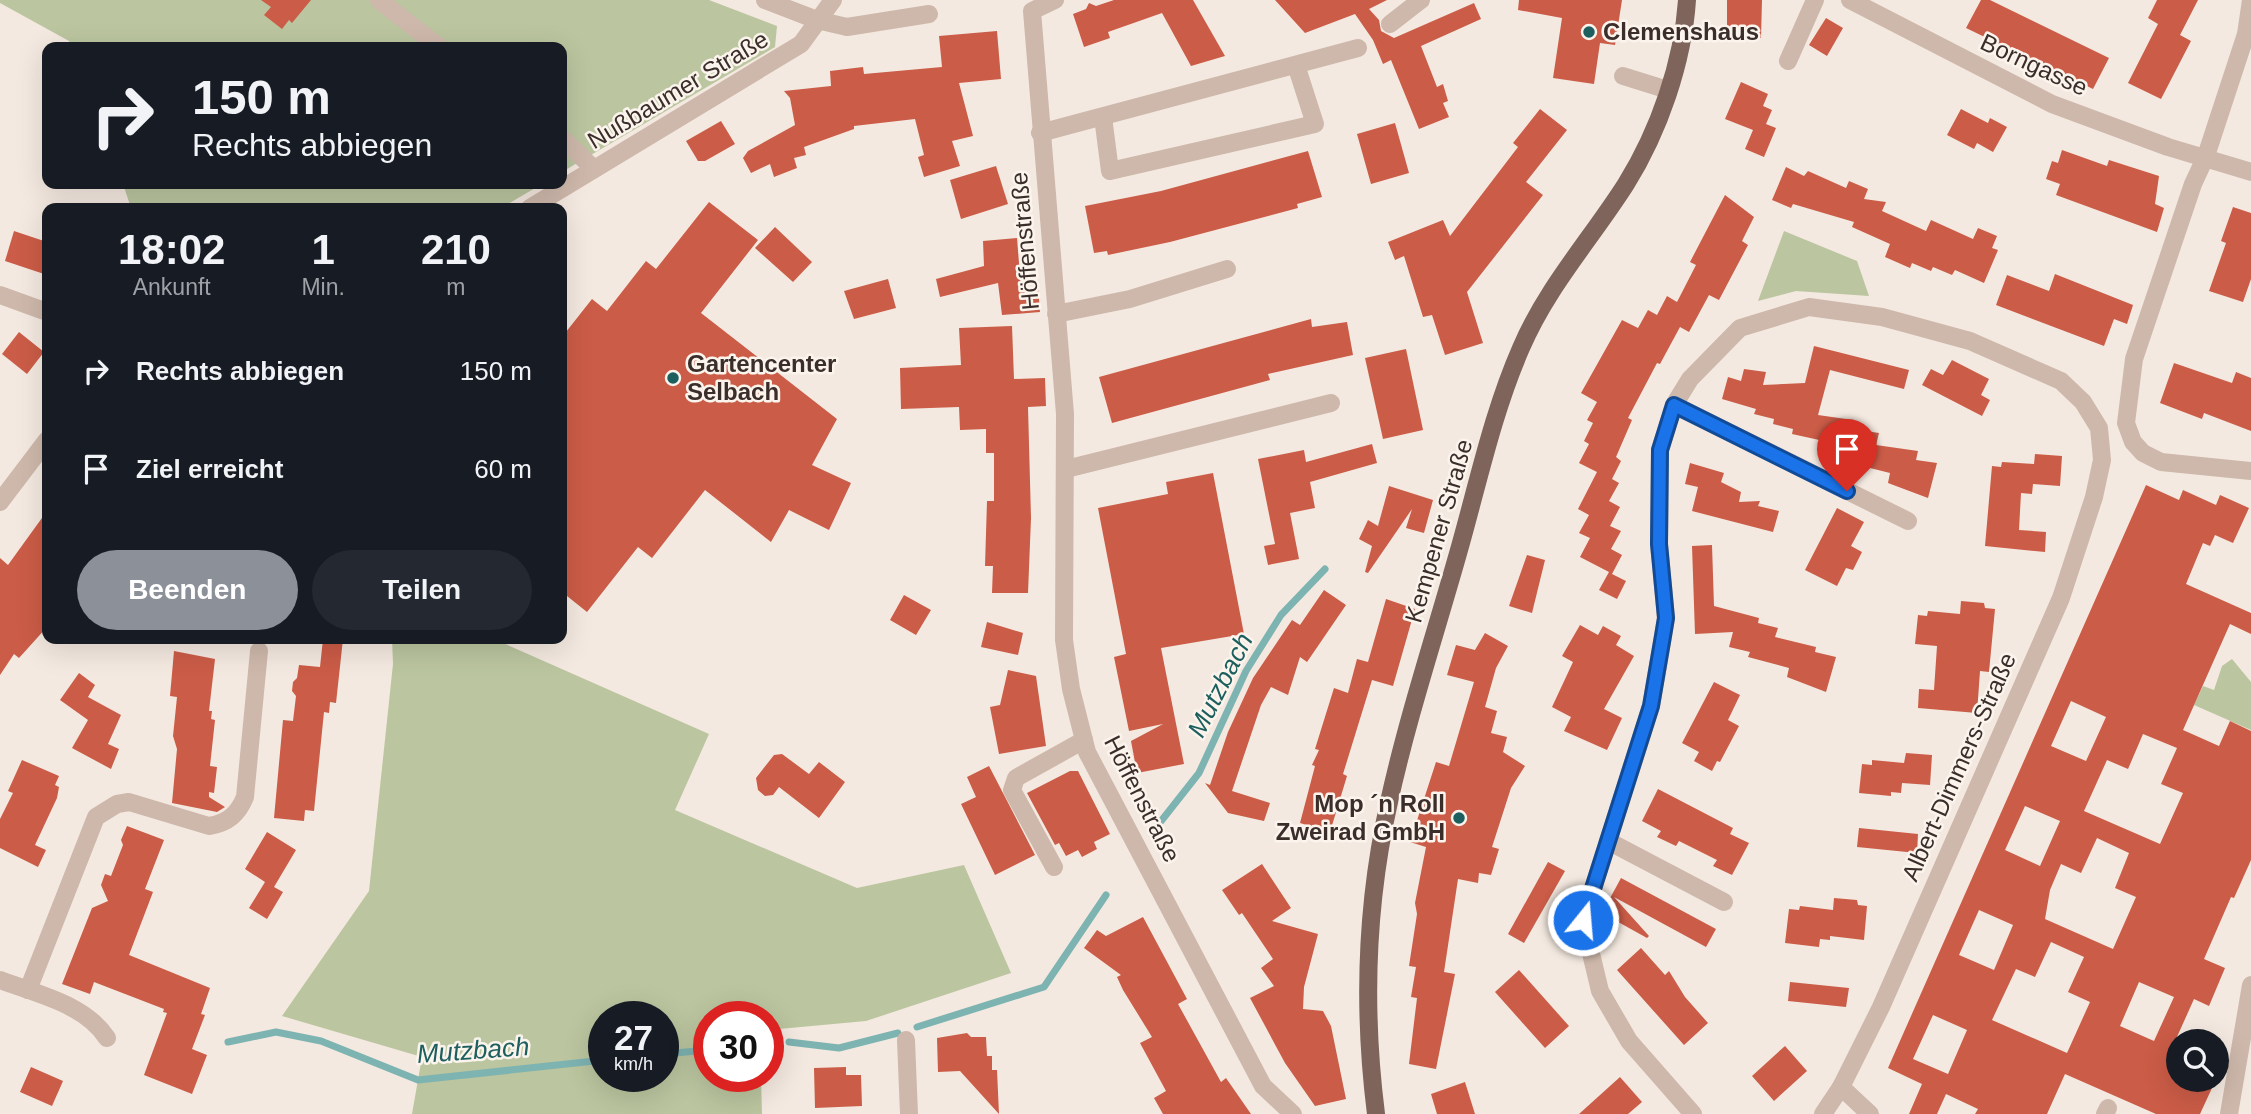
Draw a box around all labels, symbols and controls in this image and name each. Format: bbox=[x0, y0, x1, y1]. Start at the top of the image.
place label: Clemenshaus bbox=[1603, 18, 1759, 45]
marker: Clemenshaus bbox=[1581, 24, 1597, 40]
street label: Nußbaumer Straße bbox=[583, 25, 773, 154]
street label: Borngasse bbox=[1977, 28, 2092, 101]
icon: right bbox=[77, 70, 168, 161]
text: 150 m bbox=[192, 70, 331, 124]
text: Rechts abbiegen bbox=[192, 127, 432, 163]
street label: Höffenstraße bbox=[1005, 171, 1044, 311]
text: 18:02 bbox=[118, 226, 225, 273]
text: 1 bbox=[311, 226, 335, 273]
text: 210 bbox=[421, 226, 491, 273]
text: Ankunft bbox=[133, 274, 211, 300]
text: Min. bbox=[301, 274, 345, 300]
text: m bbox=[446, 274, 466, 300]
place label: Gartencenter Selbach bbox=[687, 350, 836, 405]
icon: right bbox=[77, 352, 115, 390]
text: Rechts abbiegen bbox=[136, 356, 344, 386]
text: 150 m bbox=[460, 356, 532, 386]
marker: Gartencenter Selbach bbox=[665, 370, 681, 386]
pin bbox=[1817, 419, 1877, 491]
icon: arrive bbox=[1828, 430, 1866, 468]
street label: Kempener Straße bbox=[1399, 436, 1478, 626]
icon: arrive bbox=[77, 450, 115, 488]
text: Ziel erreicht bbox=[136, 454, 283, 484]
text: 60 m bbox=[474, 454, 532, 484]
button: Beenden bbox=[77, 550, 298, 630]
button: Teilen bbox=[312, 550, 532, 630]
water label: Mutzbach bbox=[1181, 628, 1259, 742]
street label: Albert-Dimmers-Straße bbox=[1896, 649, 2021, 885]
street label: Höffenstraße bbox=[1099, 731, 1186, 867]
place label: Mop ´n Roll Zweirad GmbH bbox=[1276, 790, 1445, 845]
marker: Mop ´n Roll Zweirad GmbH bbox=[1451, 810, 1467, 826]
position arrow bbox=[1546, 883, 1620, 957]
speed limit sign: 30 bbox=[693, 1001, 784, 1092]
text: 27 bbox=[614, 1018, 653, 1057]
map controls bbox=[2166, 1029, 2229, 1092]
button: search bbox=[2166, 1029, 2229, 1092]
water label: Mutzbach bbox=[416, 1031, 530, 1069]
text: km/h bbox=[614, 1054, 653, 1074]

